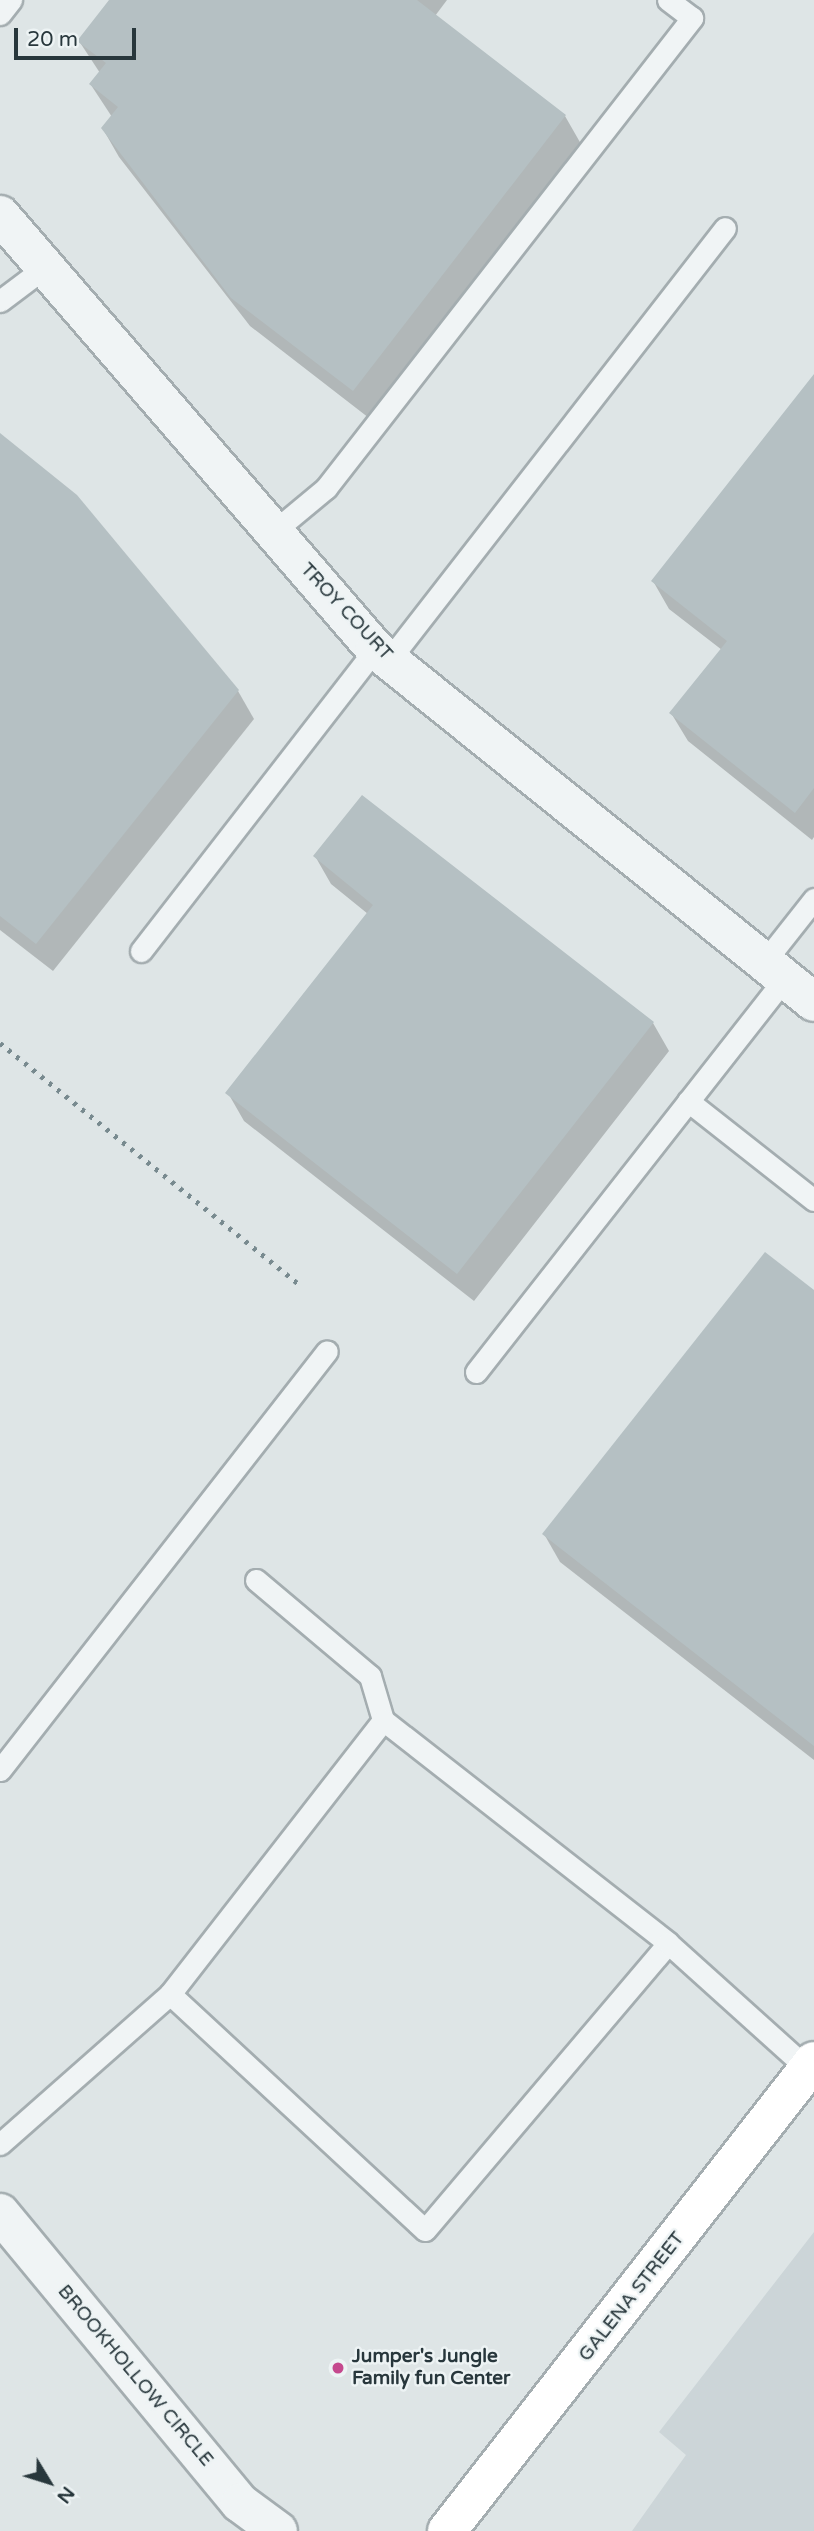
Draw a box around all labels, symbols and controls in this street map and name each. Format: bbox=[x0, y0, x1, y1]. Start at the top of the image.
scale bar bbox=[18, 14, 140, 58]
text: 20 m bbox=[27, 27, 78, 52]
street label: TROY COURT bbox=[295, 559, 397, 665]
street label: GALENA STREET bbox=[574, 2228, 690, 2366]
street label: BROOKHOLLOW CIRCLE bbox=[52, 2281, 218, 2471]
place label: Jumper's Jungle Family fun Center bbox=[352, 2346, 510, 2390]
marker: Jumper's Jungle Family fun Center bbox=[330, 2360, 346, 2376]
north arrow bbox=[14, 2447, 84, 2517]
text: N bbox=[52, 2482, 79, 2508]

